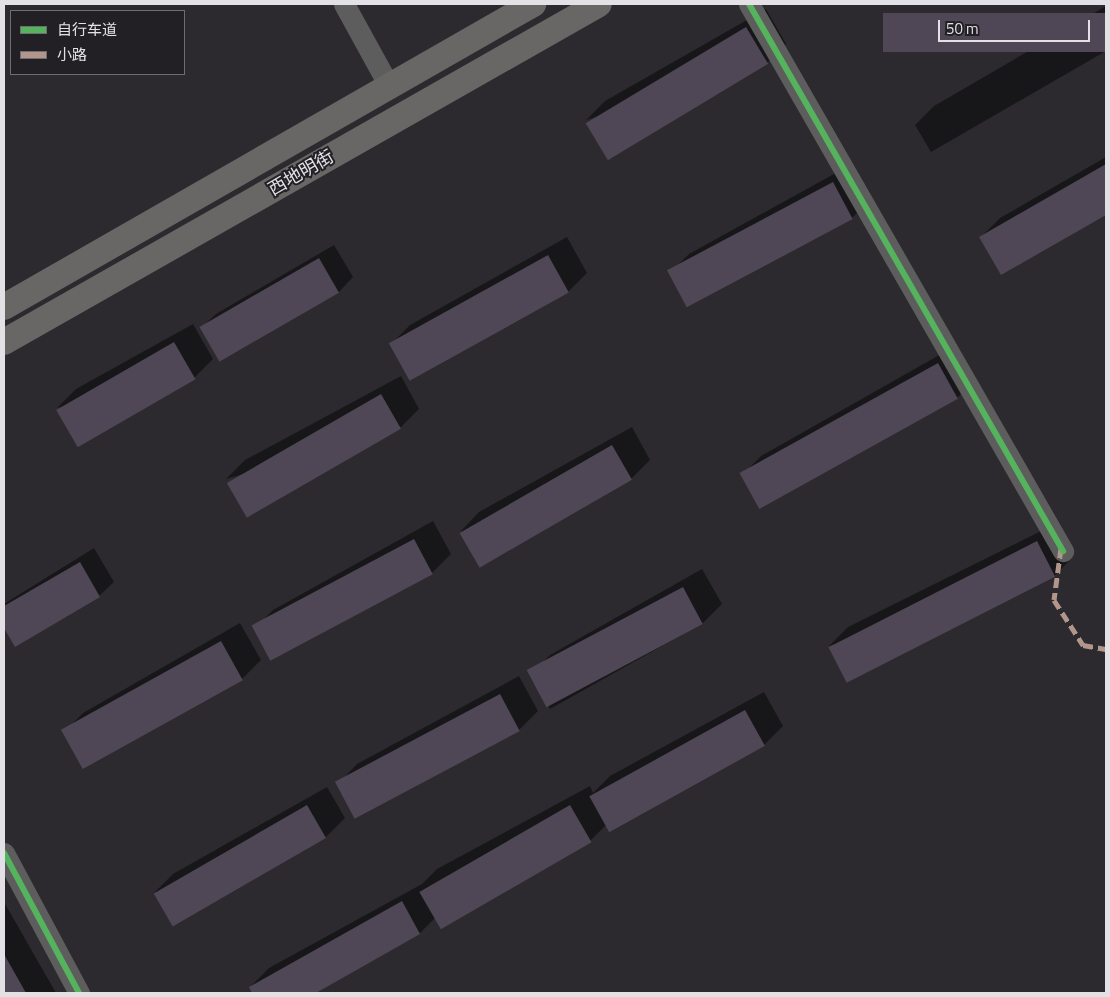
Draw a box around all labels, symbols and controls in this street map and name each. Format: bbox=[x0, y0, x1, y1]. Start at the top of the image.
legend bbox=[10, 10, 185, 75]
scale bar bbox=[940, 10, 1092, 42]
text: 50 m bbox=[946, 17, 979, 40]
text: 自行车道 bbox=[57, 18, 117, 41]
text: 小路 bbox=[57, 43, 87, 66]
street label: 西地明街 bbox=[264, 146, 338, 200]

